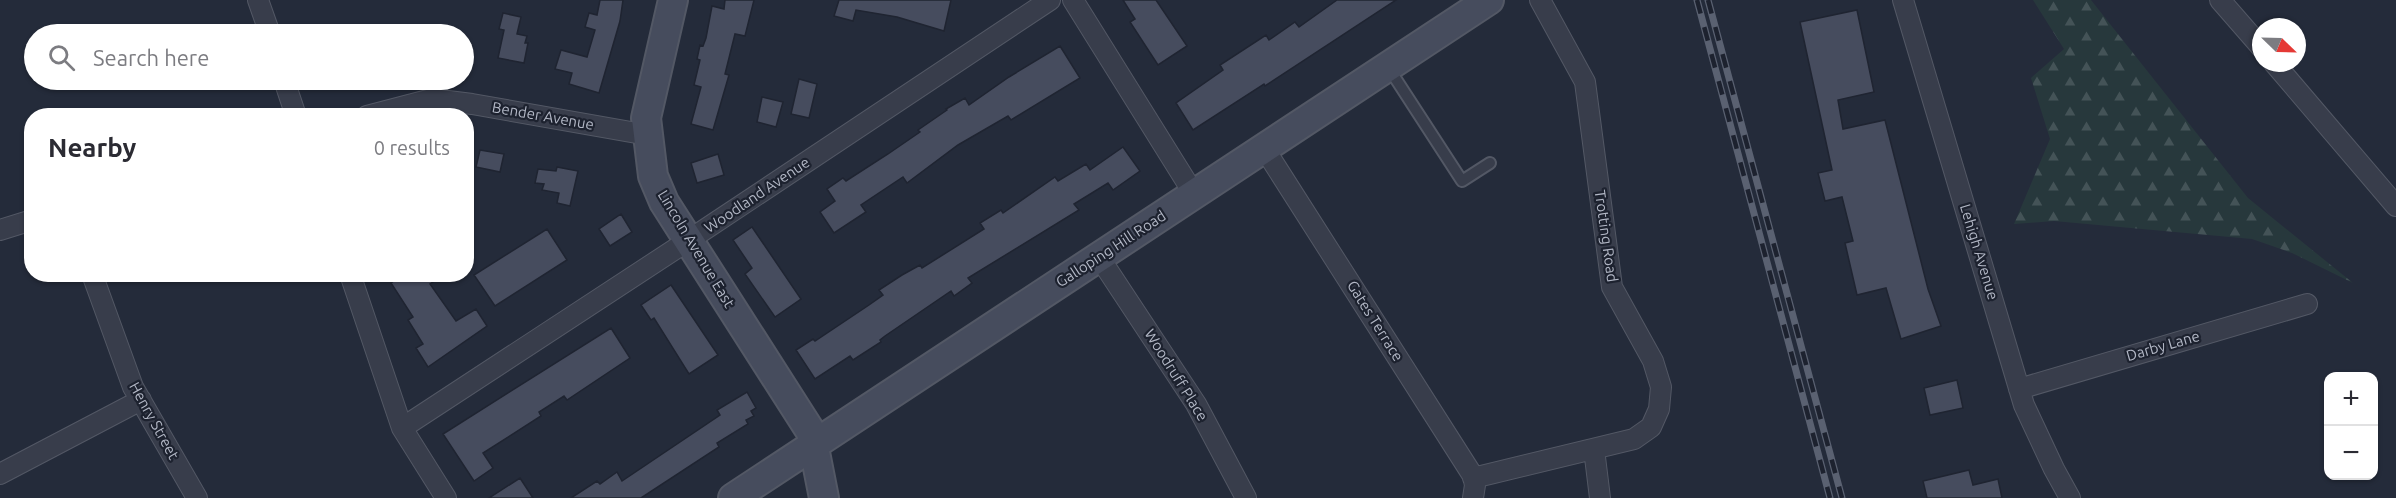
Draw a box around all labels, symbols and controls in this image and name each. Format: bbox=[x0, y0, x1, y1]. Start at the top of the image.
north arrow bbox=[2252, 18, 2306, 72]
search box bbox=[24, 24, 474, 90]
icon: search bbox=[45, 41, 78, 74]
text: Search here bbox=[93, 45, 209, 70]
street label: Bender Avenue bbox=[491, 98, 595, 133]
text: Nearby bbox=[48, 133, 136, 162]
text: 0 results bbox=[374, 136, 450, 159]
street label: Woodland Avenue bbox=[701, 153, 812, 236]
street label: Lincoln Avenue East bbox=[655, 187, 738, 311]
street label: Trotting Road bbox=[1592, 189, 1621, 283]
street label: Lehigh Avenue bbox=[1957, 202, 2002, 302]
street label: Galloping Hill Road bbox=[1053, 207, 1169, 290]
street label: Gates Terrace bbox=[1344, 277, 1407, 364]
street label: Woodruff Place bbox=[1141, 326, 1211, 424]
street label: Darby Lane bbox=[2124, 327, 2202, 364]
map controls bbox=[2324, 372, 2378, 480]
button: + bbox=[2324, 372, 2378, 426]
street label: Henry Street bbox=[126, 379, 183, 463]
button: − bbox=[2324, 426, 2378, 480]

